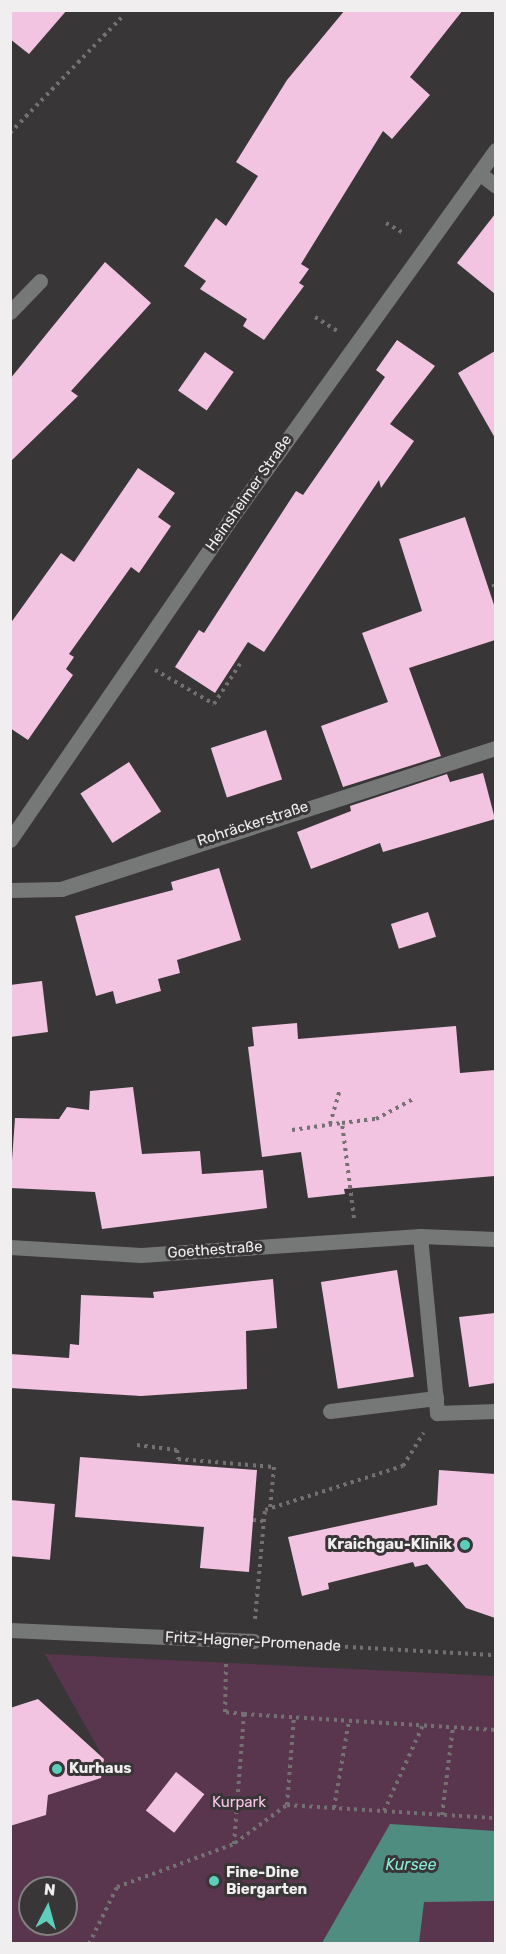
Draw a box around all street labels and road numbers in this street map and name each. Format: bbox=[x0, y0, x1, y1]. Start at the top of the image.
street label: Heinsheimer Straße bbox=[202, 431, 296, 555]
street label: Rohräckerstraße bbox=[195, 798, 311, 850]
street label: Goethestraße bbox=[167, 1238, 263, 1262]
street label: Fritz-Hagner-Promenade bbox=[165, 1628, 341, 1656]

